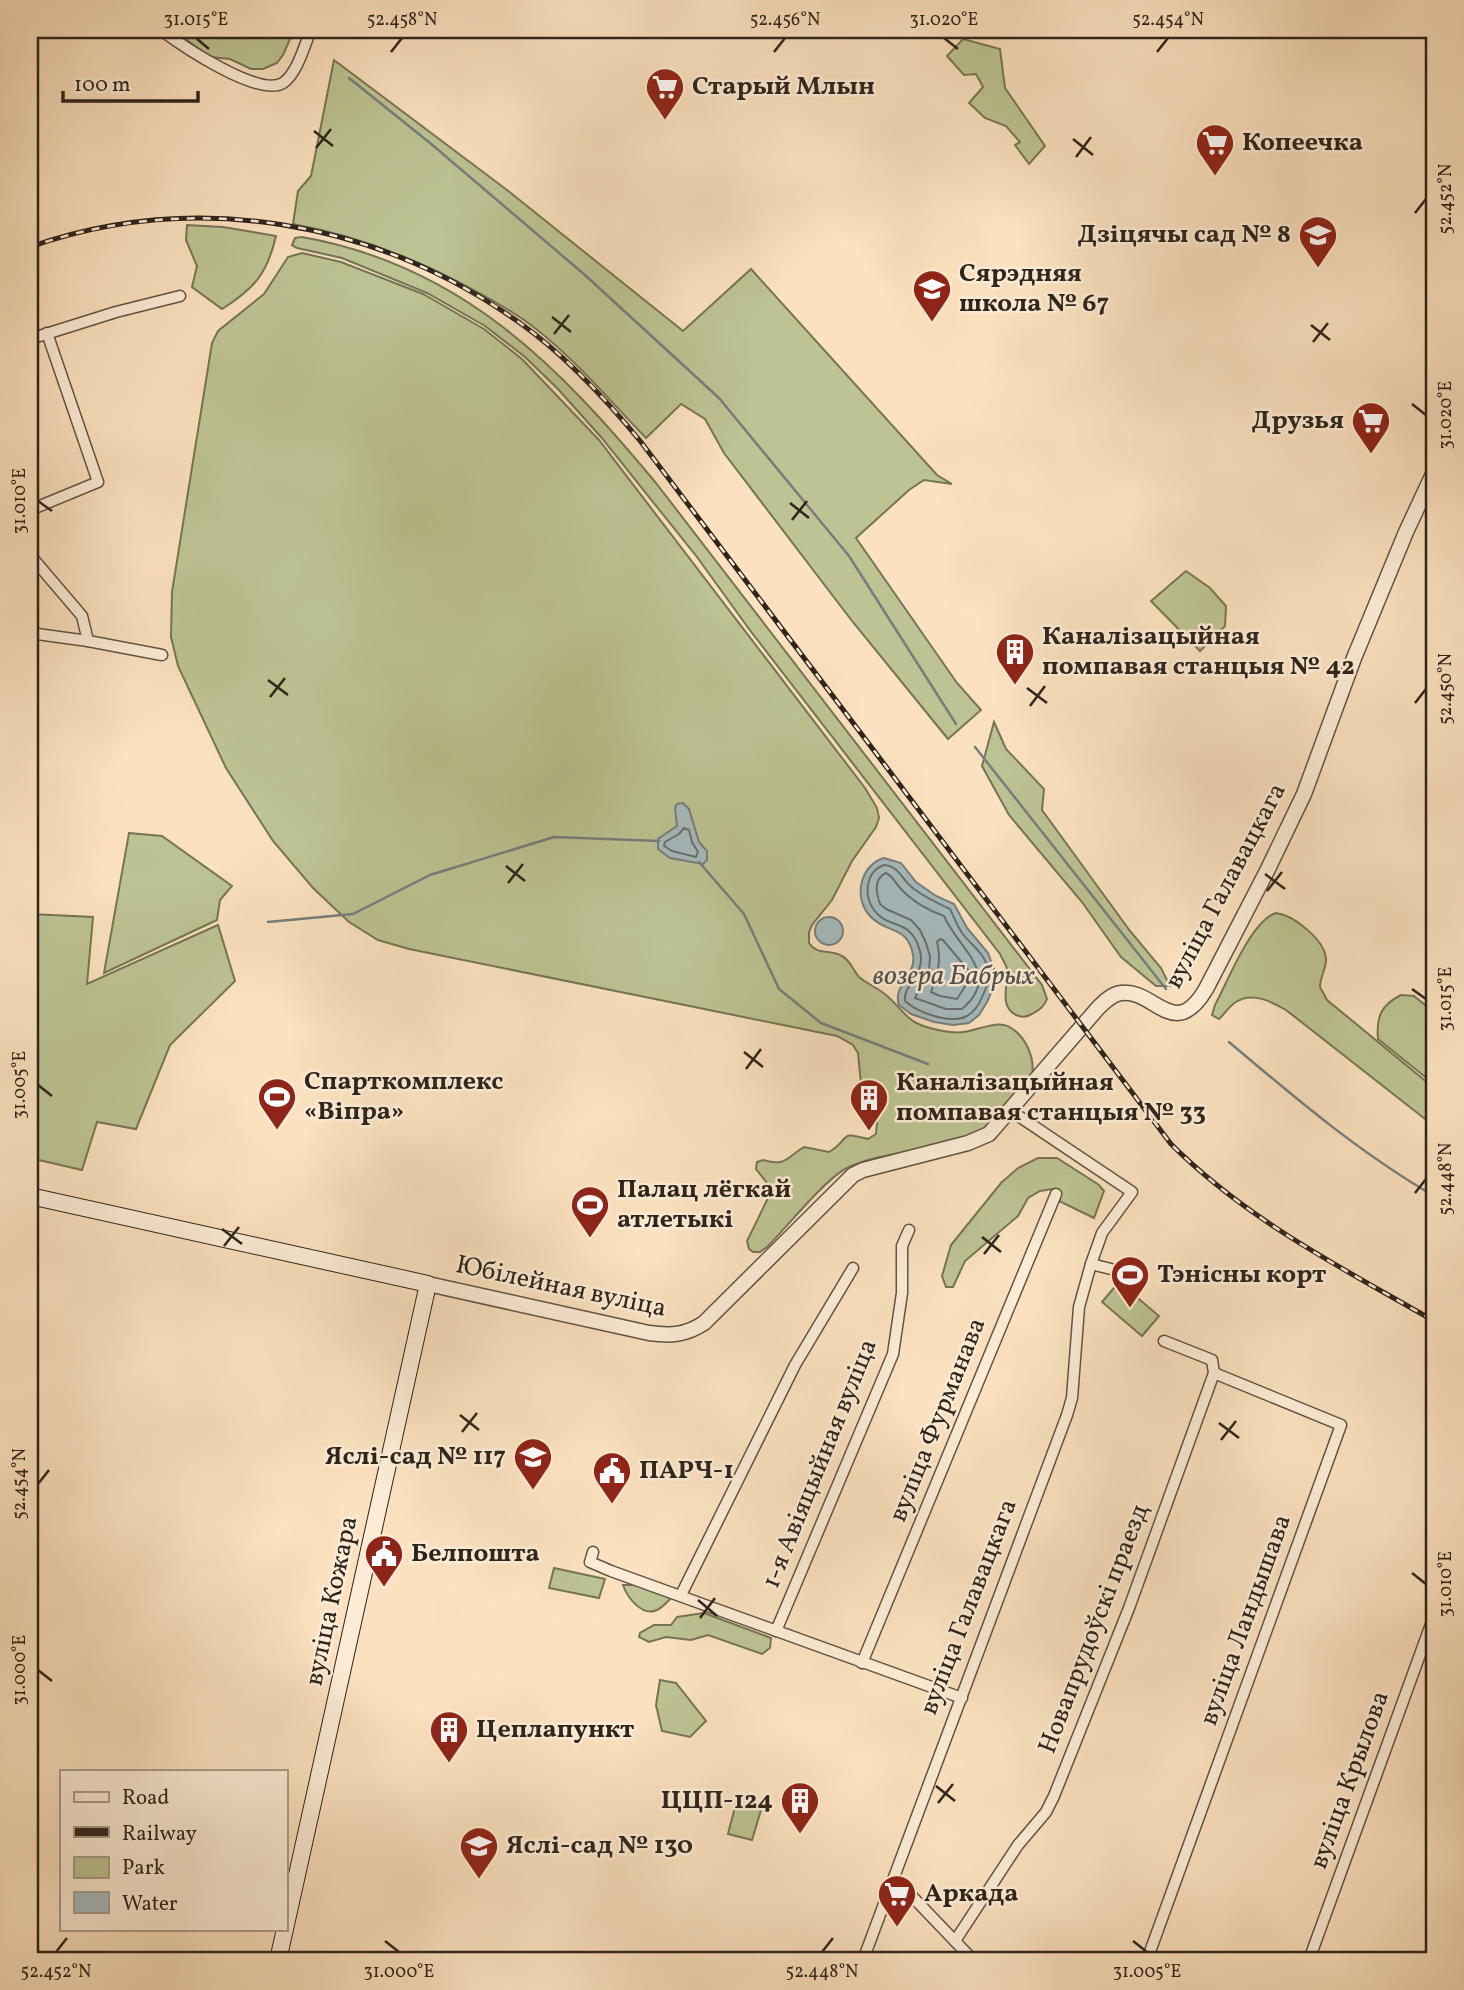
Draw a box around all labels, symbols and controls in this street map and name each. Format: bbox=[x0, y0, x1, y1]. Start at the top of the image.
text: 31.015°E bbox=[164, 8, 228, 33]
text: 52.458°N bbox=[367, 8, 437, 33]
text: 52.456°N bbox=[750, 8, 820, 33]
text: 31.020°E bbox=[910, 8, 979, 33]
text: 52.454°N bbox=[1132, 8, 1204, 33]
scale bar bbox=[63, 60, 198, 104]
supermarket icon: Старый Млын bbox=[644, 66, 686, 121]
place label: Старый Млын bbox=[692, 69, 875, 105]
text: 100 m bbox=[74, 71, 131, 100]
supermarket icon: Копеечка bbox=[1194, 122, 1236, 177]
place label: Копеечка bbox=[1242, 125, 1363, 161]
text: 52.452°N bbox=[1434, 164, 1459, 234]
school or university icon: Дзіцячы сад № 8 bbox=[1297, 214, 1339, 269]
place label: Дзіцячы сад № 8 bbox=[1078, 217, 1291, 253]
place label: Сярэдняя школа № 67 bbox=[959, 256, 1109, 322]
school or university icon: Сярэдняя школа № 67 bbox=[911, 268, 953, 323]
text: 31.020°E bbox=[1434, 380, 1459, 449]
supermarket icon: Друзья bbox=[1350, 400, 1392, 455]
place label: Друзья bbox=[1252, 403, 1344, 439]
text: 31.010°E bbox=[8, 468, 33, 534]
place label: Каналізацыйная помпавая станцыя № 42 bbox=[1042, 619, 1355, 685]
building icon: Каналізацыйная помпавая станцыя № 42 bbox=[994, 631, 1036, 686]
text: 52.450°N bbox=[1434, 653, 1459, 725]
street label: вуліца Галавацкага bbox=[1157, 777, 1295, 995]
water label: возера Бабрых bbox=[873, 957, 1035, 996]
text: 31.015°E bbox=[1434, 967, 1459, 1031]
text: 31.005°E bbox=[8, 1051, 33, 1119]
place label: Спарткомплекс «Віпра» bbox=[304, 1064, 503, 1130]
place label: Каналізацыйная помпавая станцыя № 33 bbox=[896, 1065, 1206, 1131]
sports icon: Спарткомплекс «Віпра» bbox=[256, 1076, 298, 1131]
building icon: Каналізацыйная помпавая станцыя № 33 bbox=[848, 1077, 890, 1132]
text: 52.448°N bbox=[1434, 1143, 1459, 1215]
place label: Палац лёгкай атлетыкі bbox=[617, 1172, 791, 1238]
sports icon: Палац лёгкай атлетыкі bbox=[569, 1184, 611, 1239]
street label: Юбілейная вуліца bbox=[452, 1247, 670, 1327]
sports icon: Тэнісны корт bbox=[1109, 1254, 1151, 1309]
place label: Тэнісны корт bbox=[1157, 1257, 1327, 1293]
street label: вуліца Фурманава bbox=[881, 1313, 995, 1527]
street label: 1-я Авіяцыйная вуліца bbox=[753, 1334, 887, 1594]
school or university icon: Яслі-сад № 117 bbox=[512, 1436, 554, 1491]
place label: Яслі-сад № 117 bbox=[325, 1439, 506, 1475]
text: 52.454°N bbox=[8, 1448, 33, 1520]
public building icon: ПАРЧ-1 bbox=[591, 1450, 633, 1505]
place label: ПАРЧ-1 bbox=[639, 1453, 734, 1489]
street label: вуліца Галавацкага bbox=[911, 1494, 1027, 1720]
street label: Новапрудоўскі праезд bbox=[1030, 1499, 1158, 1759]
street label: вуліца Ландышава bbox=[1191, 1510, 1301, 1730]
street label: вуліца Кожара bbox=[296, 1513, 368, 1689]
public building icon: Белпошта bbox=[363, 1533, 405, 1588]
place label: Белпошта bbox=[411, 1536, 540, 1572]
text: 31.010°E bbox=[1434, 1551, 1459, 1617]
text: 31.000°E bbox=[8, 1634, 33, 1705]
street label: вуліца Крылова bbox=[1301, 1686, 1399, 1874]
building icon: Цеплапункт bbox=[428, 1709, 470, 1764]
place label: Цеплапункт bbox=[476, 1712, 635, 1748]
legend bbox=[60, 1770, 287, 1930]
building icon: ЦЦП-124 bbox=[779, 1780, 821, 1835]
place label: ЦЦП-124 bbox=[661, 1783, 773, 1819]
text: Road bbox=[122, 1784, 169, 1813]
text: Railway bbox=[122, 1820, 198, 1849]
school or university icon: Яслі-сад № 130 bbox=[458, 1825, 500, 1880]
place label: Яслі-сад № 130 bbox=[506, 1828, 693, 1864]
text: Park bbox=[122, 1854, 165, 1883]
supermarket icon: Аркада bbox=[876, 1873, 918, 1928]
place label: Аркада bbox=[924, 1876, 1019, 1912]
text: Water bbox=[122, 1890, 178, 1919]
text: 52.452°N bbox=[21, 1960, 91, 1985]
text: 31.000°E bbox=[364, 1960, 435, 1985]
text: 52.448°N bbox=[786, 1960, 858, 1985]
text: 31.005°E bbox=[1113, 1960, 1181, 1985]

